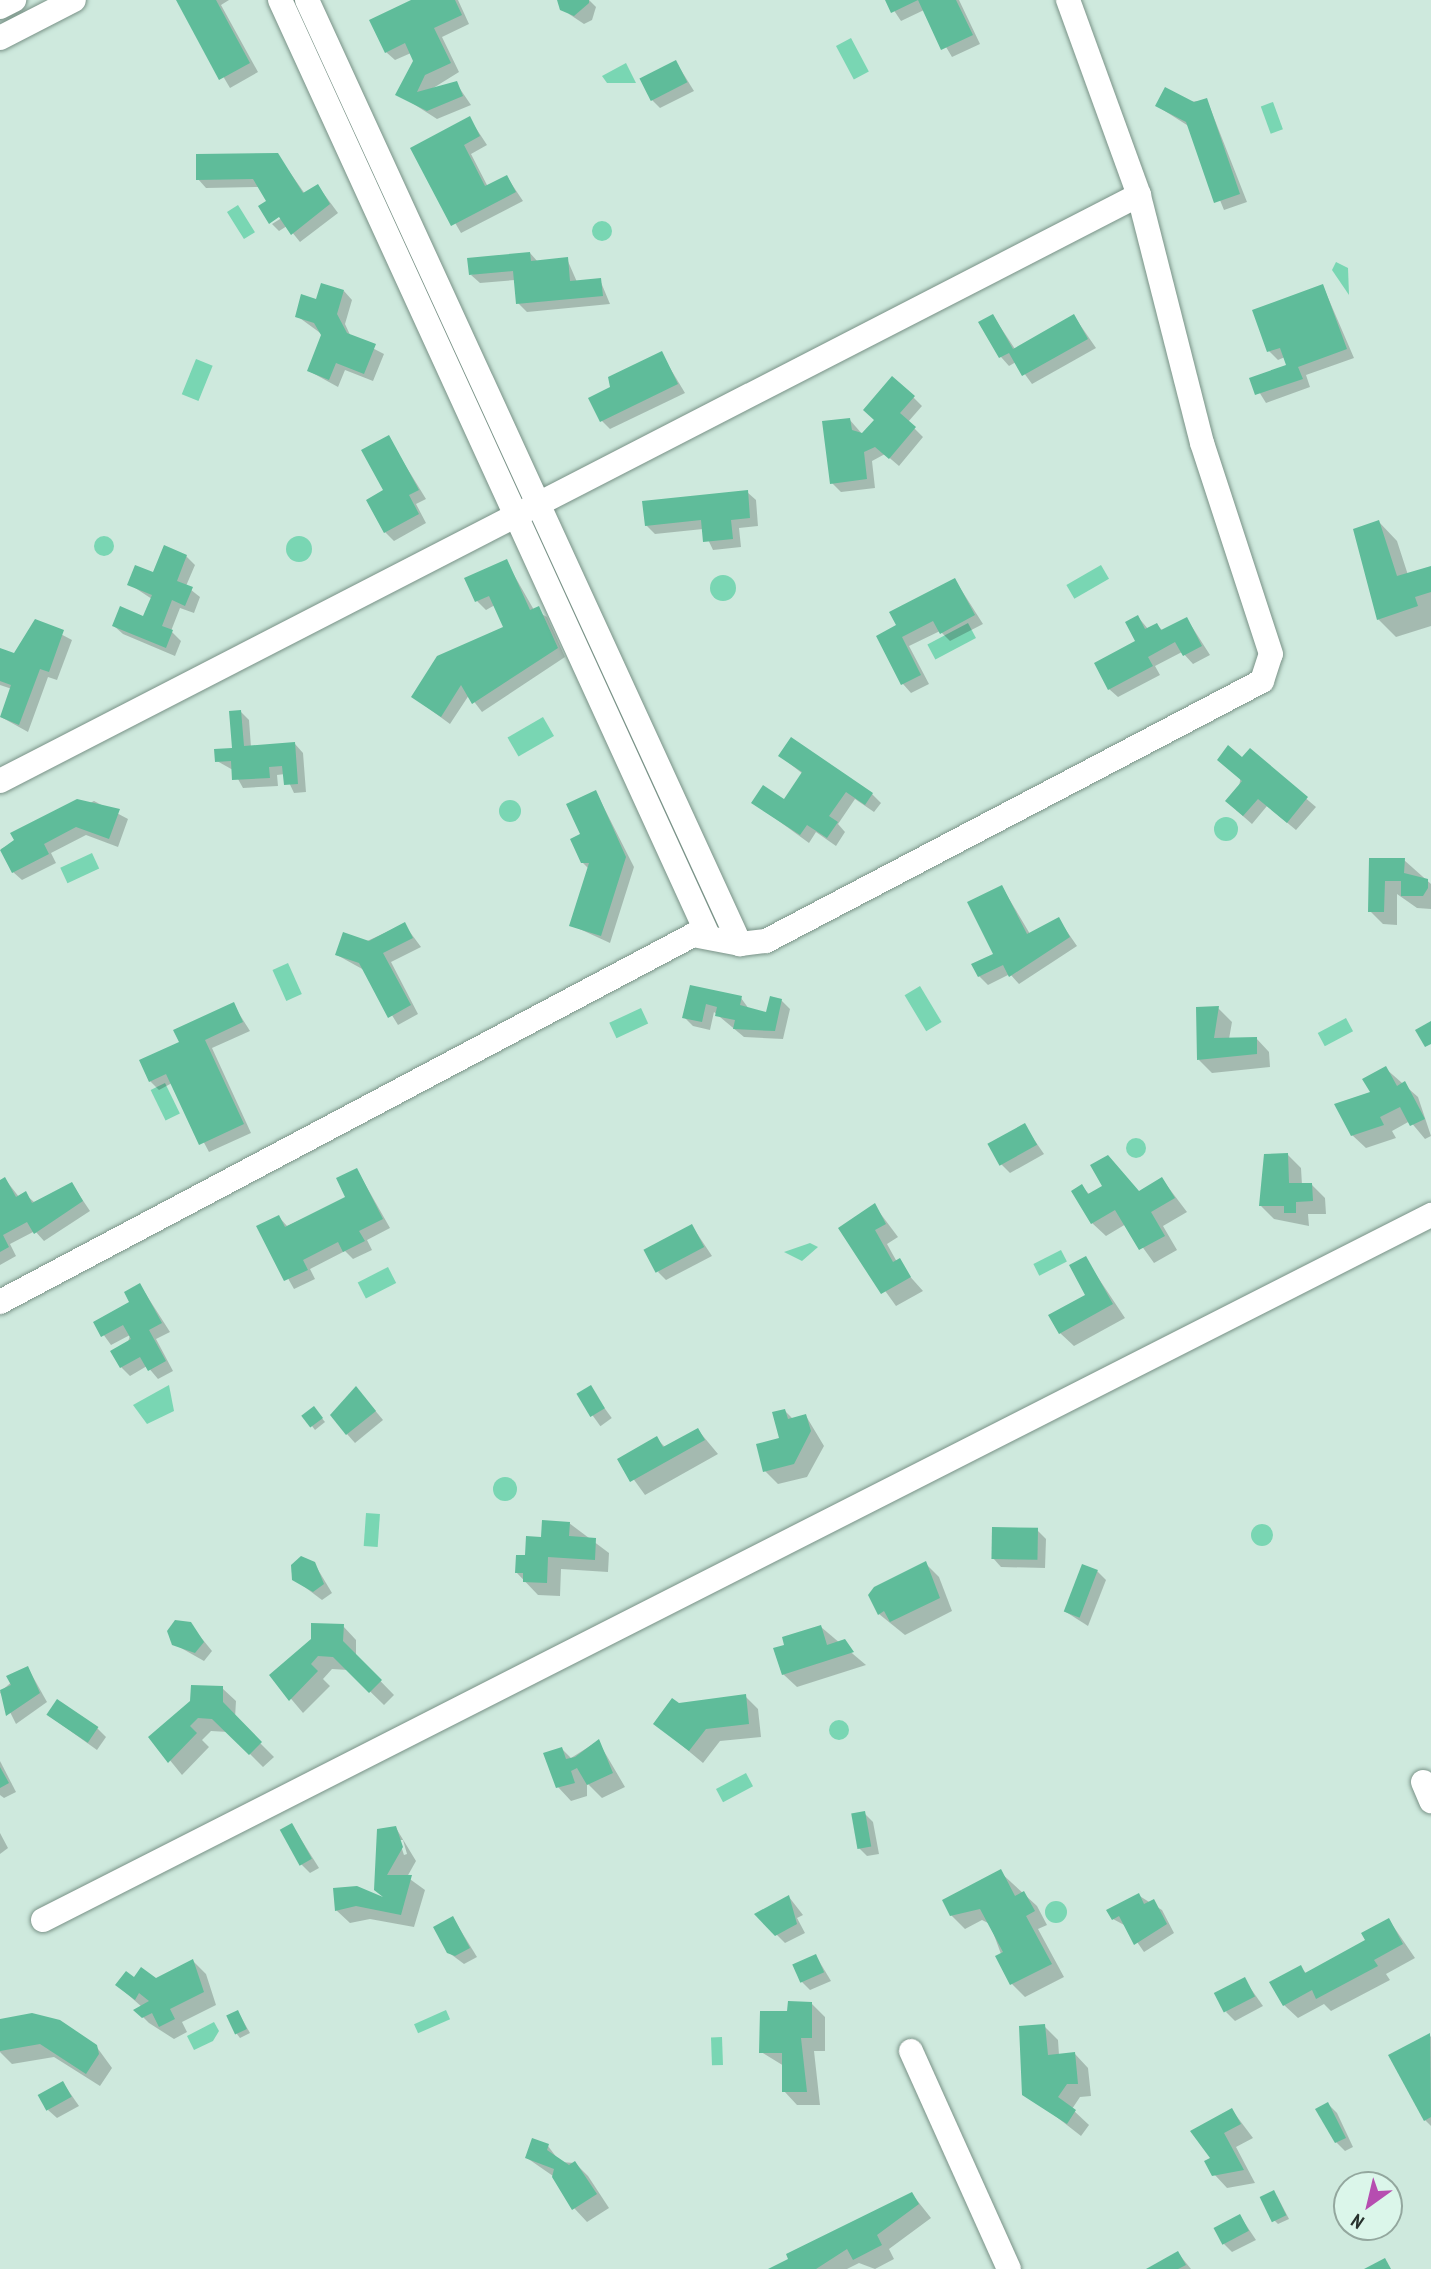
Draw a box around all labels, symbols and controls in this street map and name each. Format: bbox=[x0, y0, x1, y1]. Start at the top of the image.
north arrow bbox=[1333, 2171, 1403, 2241]
text: N bbox=[1346, 2209, 1368, 2235]

